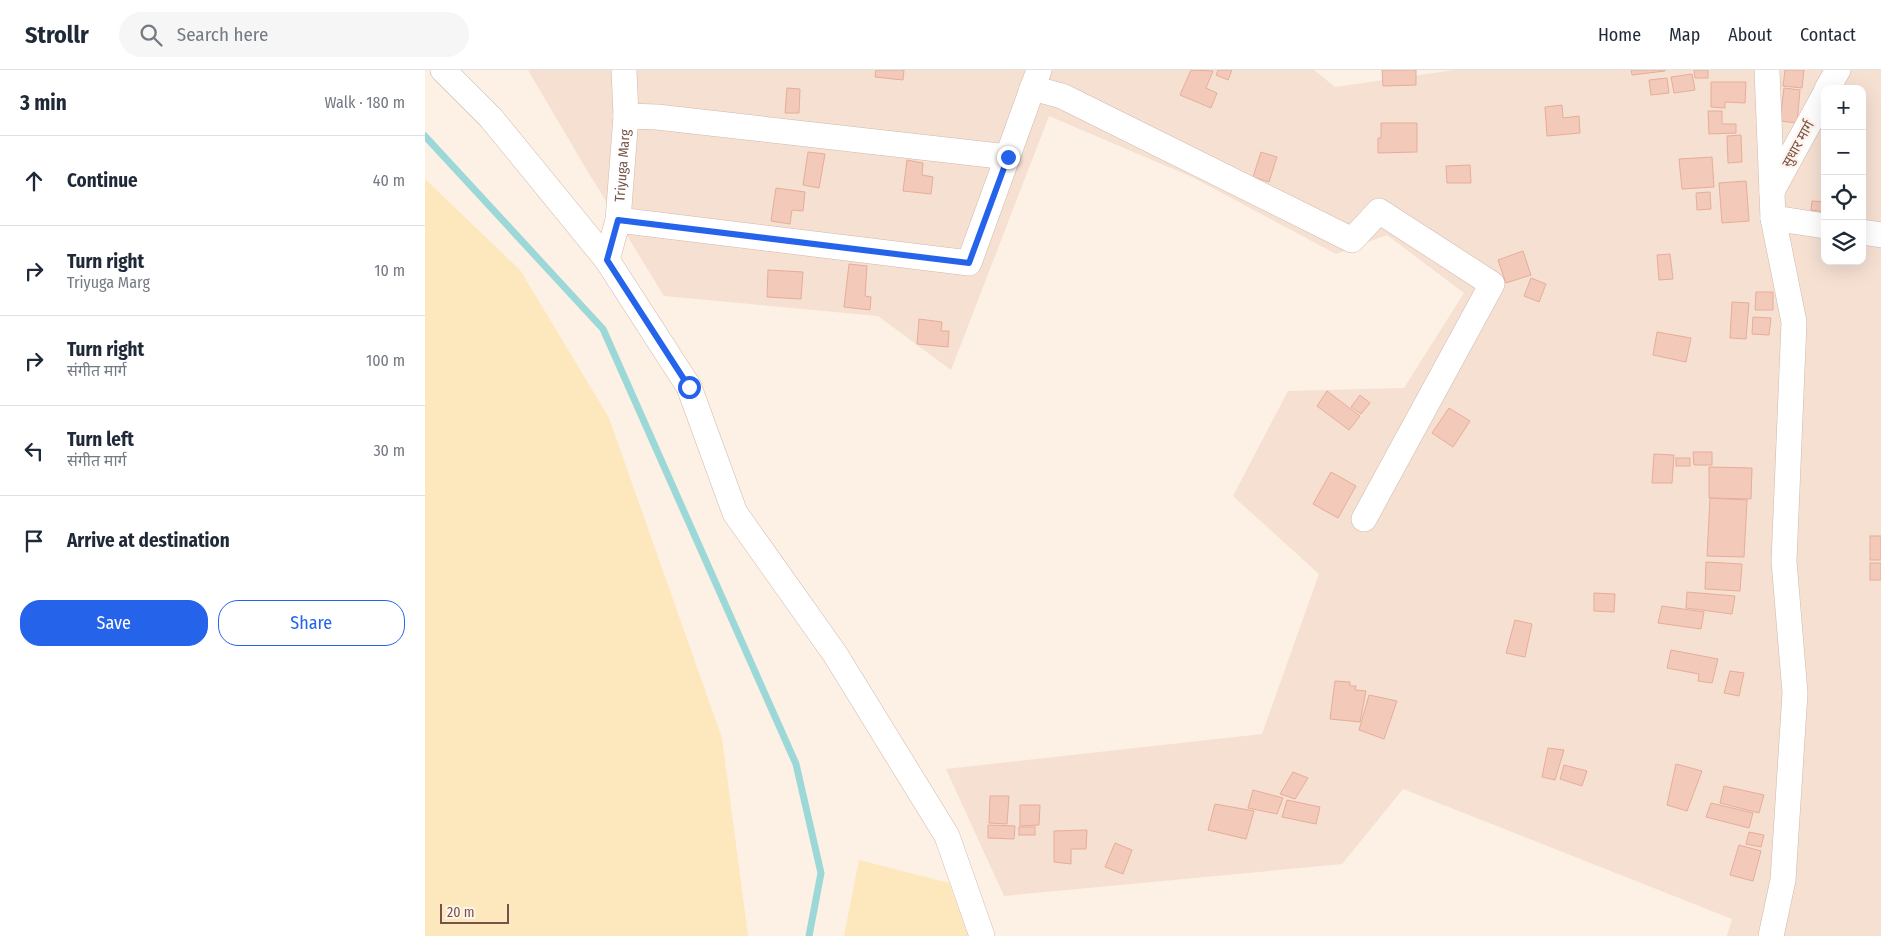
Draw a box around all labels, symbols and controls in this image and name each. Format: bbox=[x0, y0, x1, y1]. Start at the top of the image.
search box bbox=[119, 12, 469, 57]
text: Strollr bbox=[25, 21, 89, 49]
icon: search bbox=[137, 21, 165, 49]
text: Search here bbox=[177, 23, 268, 46]
text: Home bbox=[1598, 24, 1641, 46]
text: Map bbox=[1669, 24, 1700, 46]
text: About bbox=[1728, 24, 1772, 46]
text: Contact bbox=[1800, 24, 1856, 46]
map controls bbox=[1821, 85, 1866, 265]
button: + bbox=[1821, 85, 1866, 130]
text: 3 min bbox=[20, 90, 67, 116]
text: Walk · 180 m bbox=[325, 93, 405, 112]
street label: सुधार मार्ग bbox=[1778, 117, 1819, 171]
street label: Triyuga Marg bbox=[611, 128, 633, 203]
button: − bbox=[1821, 130, 1866, 175]
route end bbox=[997, 146, 1020, 169]
icon: ahead bbox=[20, 167, 48, 195]
text: Continue bbox=[67, 169, 138, 192]
text: 40 m bbox=[373, 171, 405, 190]
button: locate bbox=[1821, 175, 1866, 220]
button: layers bbox=[1821, 220, 1866, 265]
text: Turn right bbox=[67, 250, 144, 273]
icon: right bbox=[20, 257, 48, 285]
text: 10 m bbox=[374, 261, 405, 280]
text: Triyuga Marg bbox=[67, 273, 150, 292]
text: Turn right bbox=[67, 338, 144, 361]
icon: right bbox=[20, 347, 48, 375]
text: 100 m bbox=[366, 351, 405, 370]
text: संगीत मार्ग bbox=[67, 361, 127, 380]
route start bbox=[678, 376, 701, 399]
text: Turn left bbox=[67, 428, 134, 451]
icon: left bbox=[20, 437, 48, 465]
text: 30 m bbox=[373, 441, 405, 460]
text: संगीत मार्ग bbox=[67, 451, 127, 470]
icon: arrive bbox=[20, 527, 48, 555]
text: Arrive at destination bbox=[67, 529, 230, 552]
button: Save bbox=[20, 600, 208, 646]
button: Share bbox=[218, 600, 405, 646]
scale bar bbox=[440, 901, 509, 924]
text: 20 m bbox=[447, 904, 475, 921]

